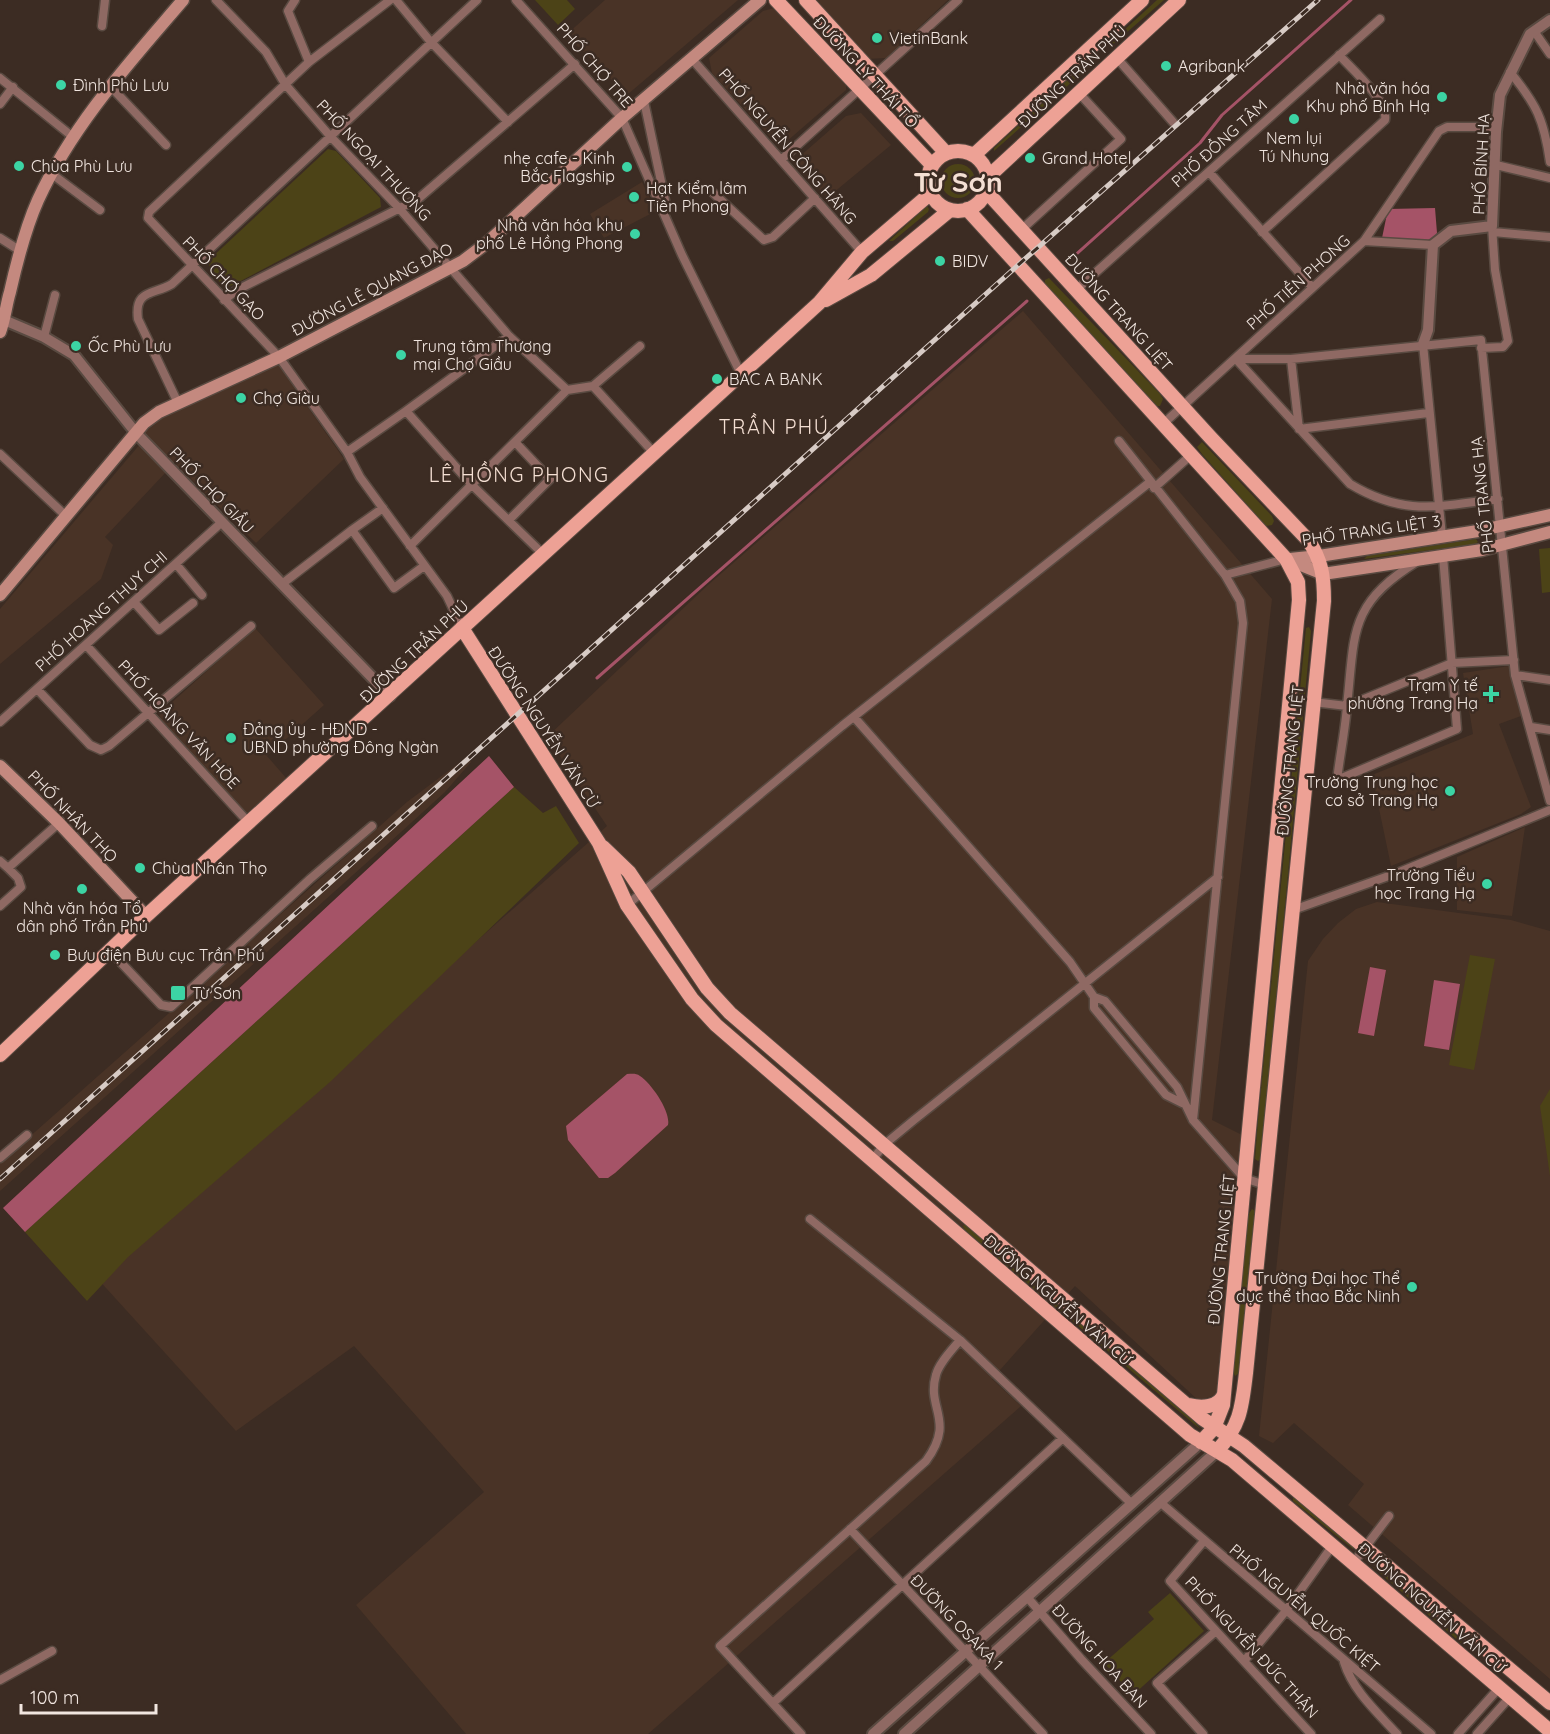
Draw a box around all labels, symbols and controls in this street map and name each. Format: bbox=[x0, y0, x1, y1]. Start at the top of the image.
street label: ĐƯỜNG LÝ THÁI TỔ bbox=[809, 11, 924, 132]
street label: PHỐ CHỢ TRE bbox=[553, 18, 638, 111]
street label: ĐƯỜNG TRẦN PHÚ bbox=[1013, 20, 1131, 132]
place label: VietinBank bbox=[889, 28, 968, 48]
marker: VietinBank bbox=[870, 31, 884, 45]
place label: Agribank bbox=[1178, 56, 1245, 76]
marker: Agribank bbox=[1159, 59, 1173, 73]
street label: PHỐ NGUYỄN CÔNG HÃNG bbox=[715, 63, 862, 228]
place label: Đình Phù Lưu bbox=[73, 75, 169, 95]
marker: Đình Phù Lưu bbox=[54, 78, 68, 92]
place label: Nhà văn hóa Khu phố Bính Hạ bbox=[1306, 78, 1430, 116]
marker: Nhà văn hóa Khu phố Bính Hạ bbox=[1435, 90, 1449, 104]
street label: PHỐ ĐỒNG TÂM bbox=[1166, 93, 1271, 191]
street label: PHỐ NGOẠI THƯƠNG bbox=[312, 94, 436, 225]
marker: Nem lụi Tú Nhung bbox=[1287, 112, 1301, 126]
street label: PHỐ BÍNH HẠ bbox=[1467, 113, 1494, 215]
place label: Nem lụi Tú Nhung bbox=[1259, 128, 1329, 166]
place label: nhẹ cafe - Kinh Bắc Flagship bbox=[504, 148, 615, 186]
place label: Grand Hotel bbox=[1042, 148, 1131, 168]
marker: Grand Hotel bbox=[1023, 151, 1037, 165]
place label: Chùa Phù Lưu bbox=[31, 156, 133, 176]
marker: Chùa Phù Lưu bbox=[12, 159, 26, 173]
marker: nhẹ cafe - Kinh Bắc Flagship bbox=[620, 160, 634, 174]
district label: Từ Sơn bbox=[913, 164, 1003, 199]
place label: Hạt Kiểm lâm Tiên Phong bbox=[646, 178, 747, 216]
marker: Hạt Kiểm lâm Tiên Phong bbox=[627, 190, 641, 204]
place label: Nhà văn hóa khu phố Lê Hồng Phong bbox=[476, 215, 623, 253]
marker: Nhà văn hóa khu phố Lê Hồng Phong bbox=[628, 227, 642, 241]
street label: PHỐ TIỀN PHONG bbox=[1241, 229, 1354, 334]
street label: PHỐ CHỢ GẠO bbox=[179, 231, 270, 324]
street label: ĐƯỜNG LÊ QUANG ĐẠO bbox=[288, 238, 456, 340]
street label: ĐƯỜNG TRANG LIỆT bbox=[1061, 249, 1177, 375]
place label: BIDV bbox=[952, 251, 989, 271]
marker: BIDV bbox=[933, 254, 947, 268]
place label: Ốc Phù Lưu bbox=[88, 335, 172, 356]
place label: Trung tâm Thương mại Chợ Giầu bbox=[413, 336, 551, 374]
marker: Ốc Phù Lưu bbox=[69, 339, 83, 353]
marker: Trung tâm Thương mại Chợ Giầu bbox=[394, 348, 408, 362]
place label: BAC A BANK bbox=[729, 369, 823, 389]
marker: BAC A BANK bbox=[710, 372, 724, 386]
place label: Chợ Giàu bbox=[253, 388, 320, 408]
marker: Chợ Giàu bbox=[234, 391, 248, 405]
district label: TRẦN PHÚ bbox=[718, 413, 830, 439]
street label: PHỐ TRANG HẠ bbox=[1465, 436, 1498, 555]
street label: PHỐ CHỢ GIẦU bbox=[166, 442, 259, 538]
district label: LÊ HỒNG PHONG bbox=[429, 461, 609, 487]
street label: PHỐ TRANG LIỆT 3 bbox=[1300, 509, 1442, 550]
street label: PHỐ HOÀNG THỤY CHI bbox=[30, 546, 171, 676]
street label: ĐƯỜNG TRẦN PHÚ bbox=[355, 595, 473, 707]
street label: ĐƯỜNG NGUYỄN VĂN CỪ bbox=[484, 642, 605, 812]
street label: PHỐ HOÀNG VĂN HÒE bbox=[114, 655, 245, 793]
place label: Trạm Y tế phường Trang Hạ bbox=[1348, 675, 1478, 713]
street label: ĐƯỜNG TRANG LIỆT bbox=[1272, 683, 1308, 836]
marker: Trạm Y tế phường Trang Hạ bbox=[1482, 685, 1500, 703]
place label: Đảng ủy - HĐND - UBND phường Đông Ngàn bbox=[243, 719, 439, 757]
marker: Đảng ủy - HĐND - UBND phường Đông Ngàn bbox=[224, 731, 238, 745]
street label: PHỐ NHÂN THỌ bbox=[24, 765, 123, 866]
place label: Trường Trung học cơ sở Trang Hạ bbox=[1306, 772, 1438, 810]
marker: Trường Trung học cơ sở Trang Hạ bbox=[1443, 784, 1457, 798]
place label: Chùa Nhân Thọ bbox=[152, 858, 267, 878]
marker: Chùa Nhân Thọ bbox=[133, 861, 147, 875]
place label: Trường Tiểu học Trang Hạ bbox=[1374, 865, 1475, 903]
marker: Trường Tiểu học Trang Hạ bbox=[1480, 877, 1494, 891]
marker: Nhà văn hóa Tổ dân phố Trần Phú bbox=[75, 882, 89, 896]
place label: Nhà văn hóa Tổ dân phố Trần Phú bbox=[16, 898, 148, 936]
place label: Bưu điện Bưu cục Trần Phú bbox=[67, 945, 265, 965]
marker: Bưu điện Bưu cục Trần Phú bbox=[48, 948, 62, 962]
place label: Từ Sơn bbox=[192, 983, 241, 1003]
marker: Từ Sơn bbox=[169, 984, 187, 1002]
street label: ĐƯỜNG TRANG LIỆT bbox=[1203, 1172, 1239, 1325]
street label: ĐƯỜNG NGUYỄN VĂN CỪ bbox=[980, 1230, 1137, 1370]
place label: Trường Đại học Thể dục thể thao Bắc Ninh bbox=[1236, 1268, 1400, 1306]
marker: Trường Đại học Thể dục thể thao Bắc Ninh bbox=[1405, 1280, 1419, 1294]
street label: PHỐ NGUYỄN QUỐC KIỆT bbox=[1226, 1538, 1385, 1677]
street label: ĐƯỜNG NGUYỄN VĂN CỪ bbox=[1354, 1538, 1511, 1678]
street label: ĐƯỜNG OSAKA 1 bbox=[906, 1570, 1008, 1674]
street label: PHỐ NGUYỄN ĐỨC THẬN bbox=[1181, 1571, 1324, 1722]
street label: ĐƯỜNG HOA BAN bbox=[1048, 1600, 1152, 1712]
scale bar bbox=[21, 1677, 156, 1715]
text: 100 m bbox=[30, 1686, 79, 1709]

